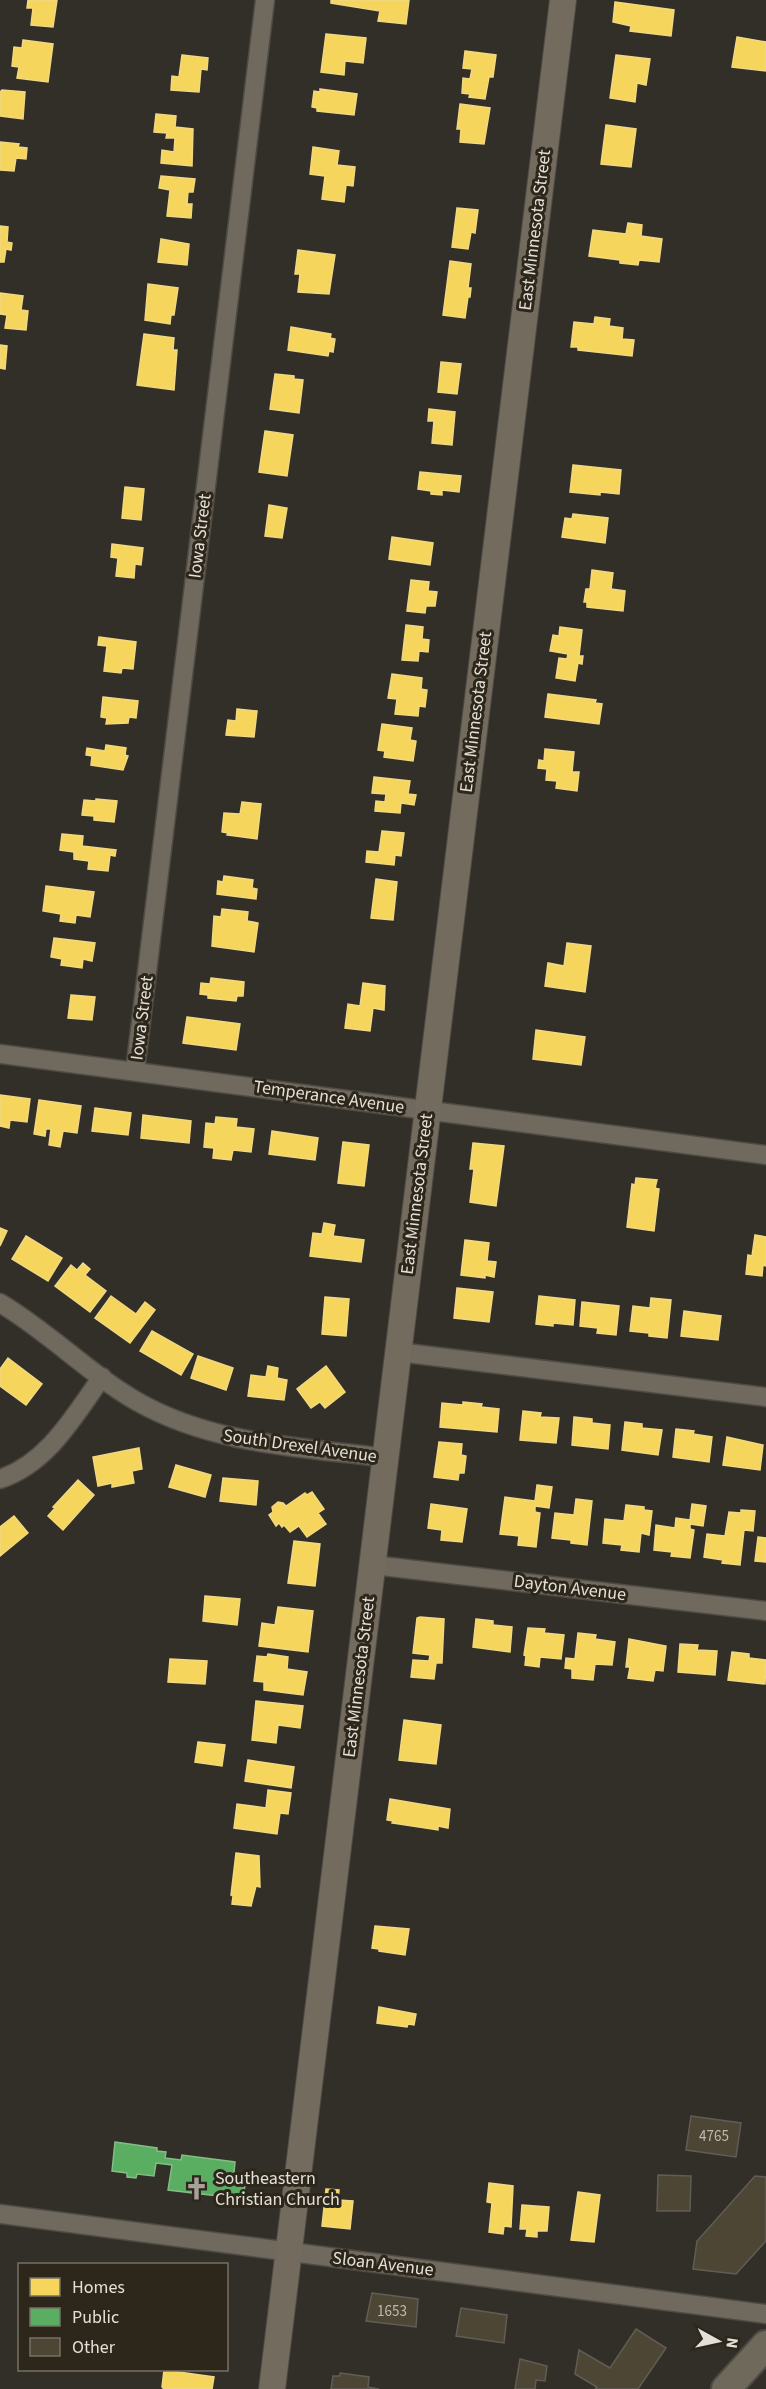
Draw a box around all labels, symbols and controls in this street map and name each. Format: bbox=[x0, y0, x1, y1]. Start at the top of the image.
street label: East Minnesota Street bbox=[513, 148, 557, 312]
street label: Iowa Street bbox=[182, 492, 218, 580]
street label: East Minnesota Street bbox=[454, 630, 498, 794]
street label: Iowa Street bbox=[124, 974, 160, 1062]
street label: Temperance Avenue bbox=[252, 1074, 406, 1120]
street label: East Minnesota Street bbox=[395, 1112, 439, 1276]
street label: South Drexel Avenue bbox=[222, 1423, 378, 1469]
street label: Dayton Avenue bbox=[512, 1569, 628, 1607]
street label: East Minnesota Street bbox=[337, 1595, 381, 1759]
house number: 4765 bbox=[699, 2126, 729, 2147]
place label: Southeastern Christian Church bbox=[215, 2166, 340, 2212]
church icon: Southeastern Christian Church bbox=[184, 2175, 210, 2201]
street label: Sloan Avenue bbox=[331, 2245, 435, 2283]
legend bbox=[18, 2263, 228, 2371]
text: Homes bbox=[72, 2275, 125, 2300]
house number: 1653 bbox=[377, 2301, 407, 2322]
text: Public bbox=[72, 2305, 119, 2330]
north arrow bbox=[688, 2311, 748, 2371]
text: Other bbox=[72, 2335, 116, 2360]
text: N bbox=[720, 2336, 743, 2350]

